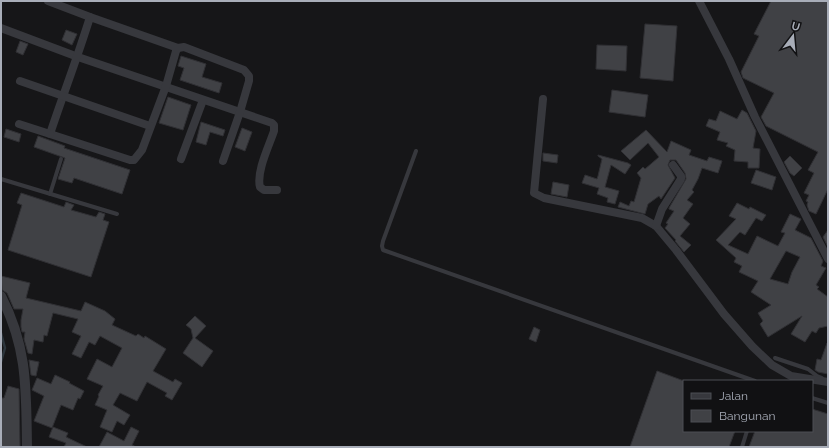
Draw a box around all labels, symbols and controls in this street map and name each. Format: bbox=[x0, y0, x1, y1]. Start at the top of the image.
north arrow bbox=[773, 16, 813, 56]
text: U bbox=[790, 19, 801, 34]
legend bbox=[683, 380, 813, 432]
text: Jalan bbox=[719, 389, 748, 403]
text: Bangunan bbox=[719, 409, 776, 423]

